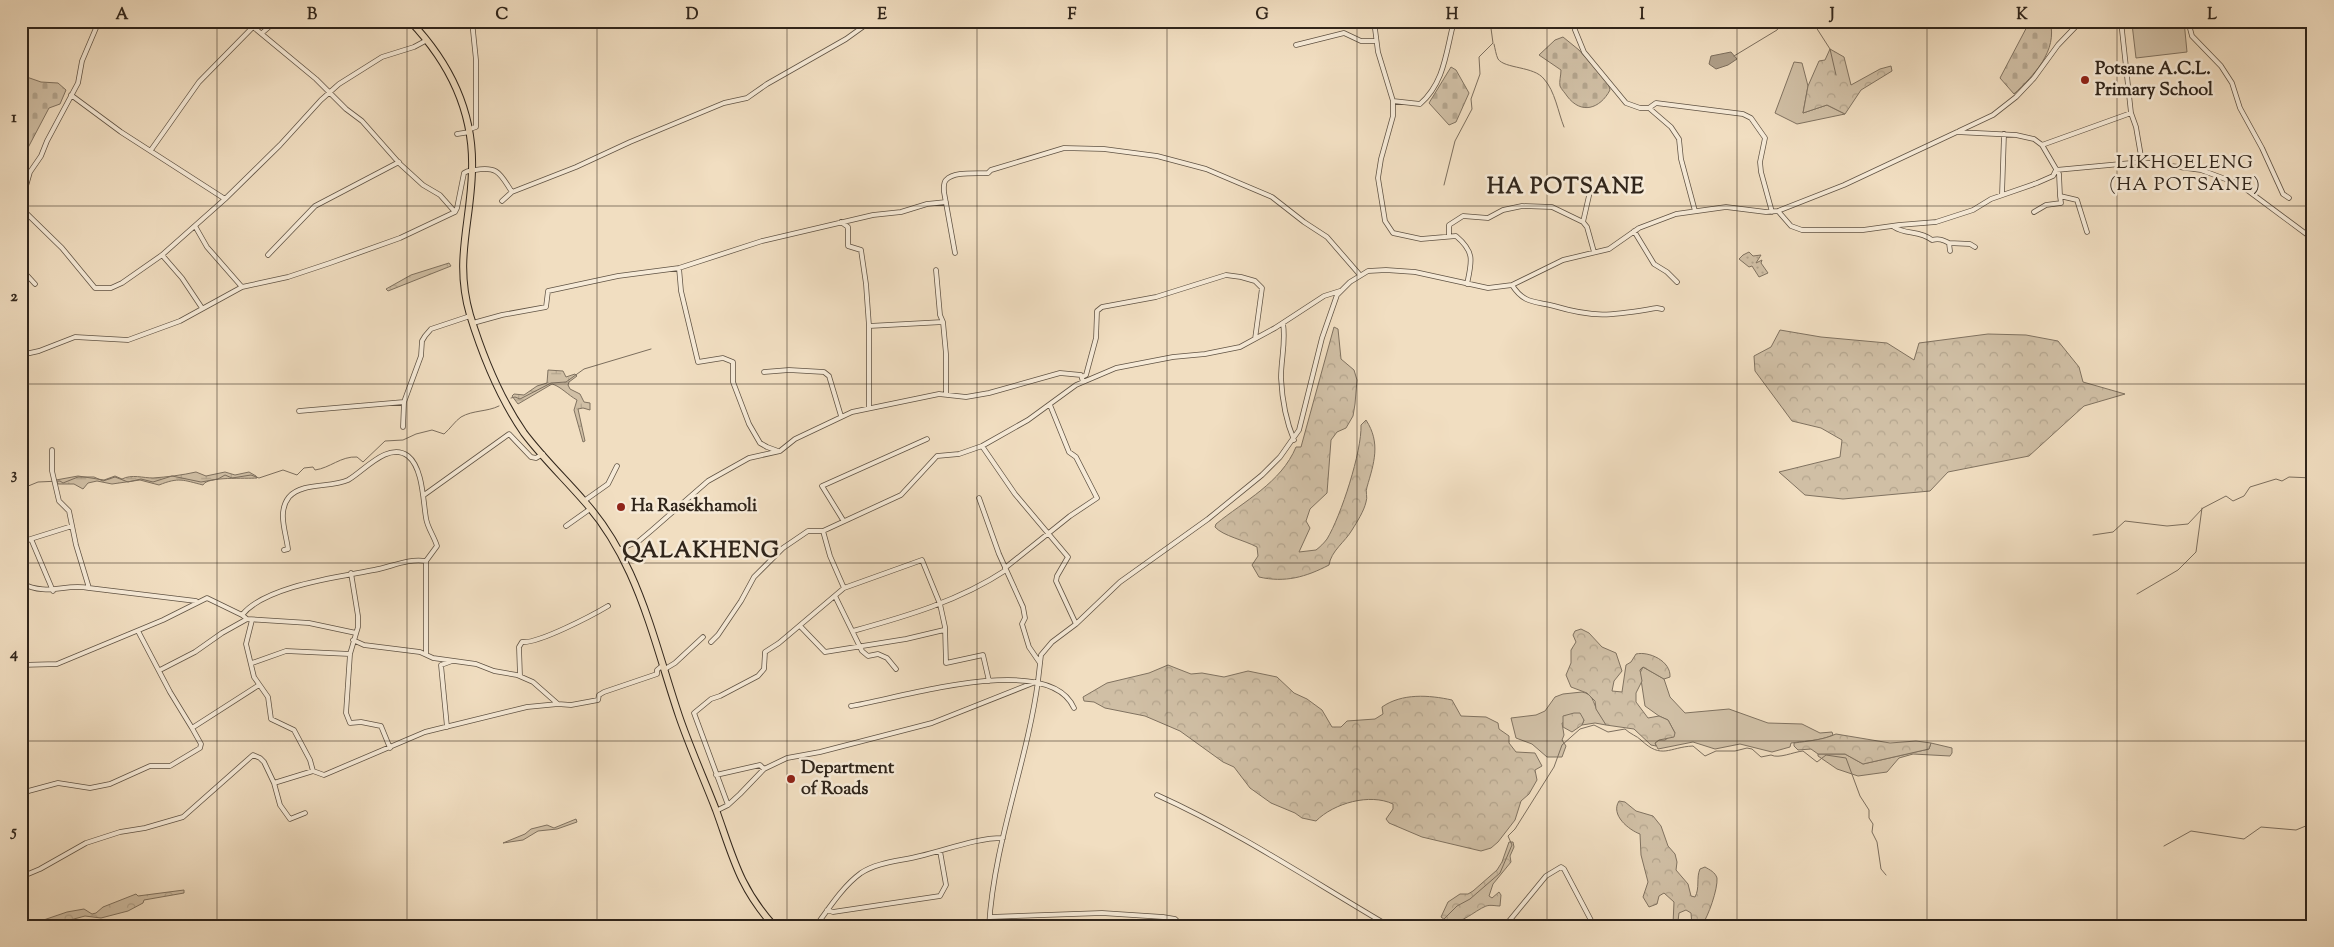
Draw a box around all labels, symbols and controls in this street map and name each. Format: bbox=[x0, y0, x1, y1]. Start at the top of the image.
text: A bbox=[116, 4, 129, 27]
text: B bbox=[307, 4, 317, 27]
text: C bbox=[496, 4, 509, 27]
text: D bbox=[686, 4, 699, 27]
text: E bbox=[877, 4, 887, 27]
text: F bbox=[1068, 4, 1077, 27]
text: G bbox=[1255, 4, 1269, 27]
text: H bbox=[1446, 4, 1459, 27]
text: I bbox=[1639, 4, 1645, 27]
text: J bbox=[1828, 4, 1835, 27]
text: K bbox=[2016, 4, 2028, 27]
text: L bbox=[2207, 4, 2217, 27]
place label: Potsane A.C.L. Primary School bbox=[2095, 57, 2214, 104]
marker: Potsane A.C.L. Primary School bbox=[2079, 74, 2091, 86]
text: 1 bbox=[11, 107, 17, 130]
district label: LIKHOELENG (HA POTSANE) bbox=[2109, 150, 2261, 199]
district label: HA POTSANE bbox=[1487, 172, 1645, 204]
text: 2 bbox=[10, 286, 18, 309]
text: 3 bbox=[11, 464, 18, 487]
place label: Ha Rasekhamoli bbox=[631, 494, 758, 520]
marker: Ha Rasekhamoli bbox=[615, 501, 627, 513]
district label: QALAKHENG bbox=[622, 536, 780, 568]
text: 4 bbox=[9, 643, 18, 666]
place label: Department of Roads bbox=[801, 756, 895, 803]
marker: Department of Roads bbox=[785, 773, 797, 785]
text: 5 bbox=[9, 821, 17, 844]

